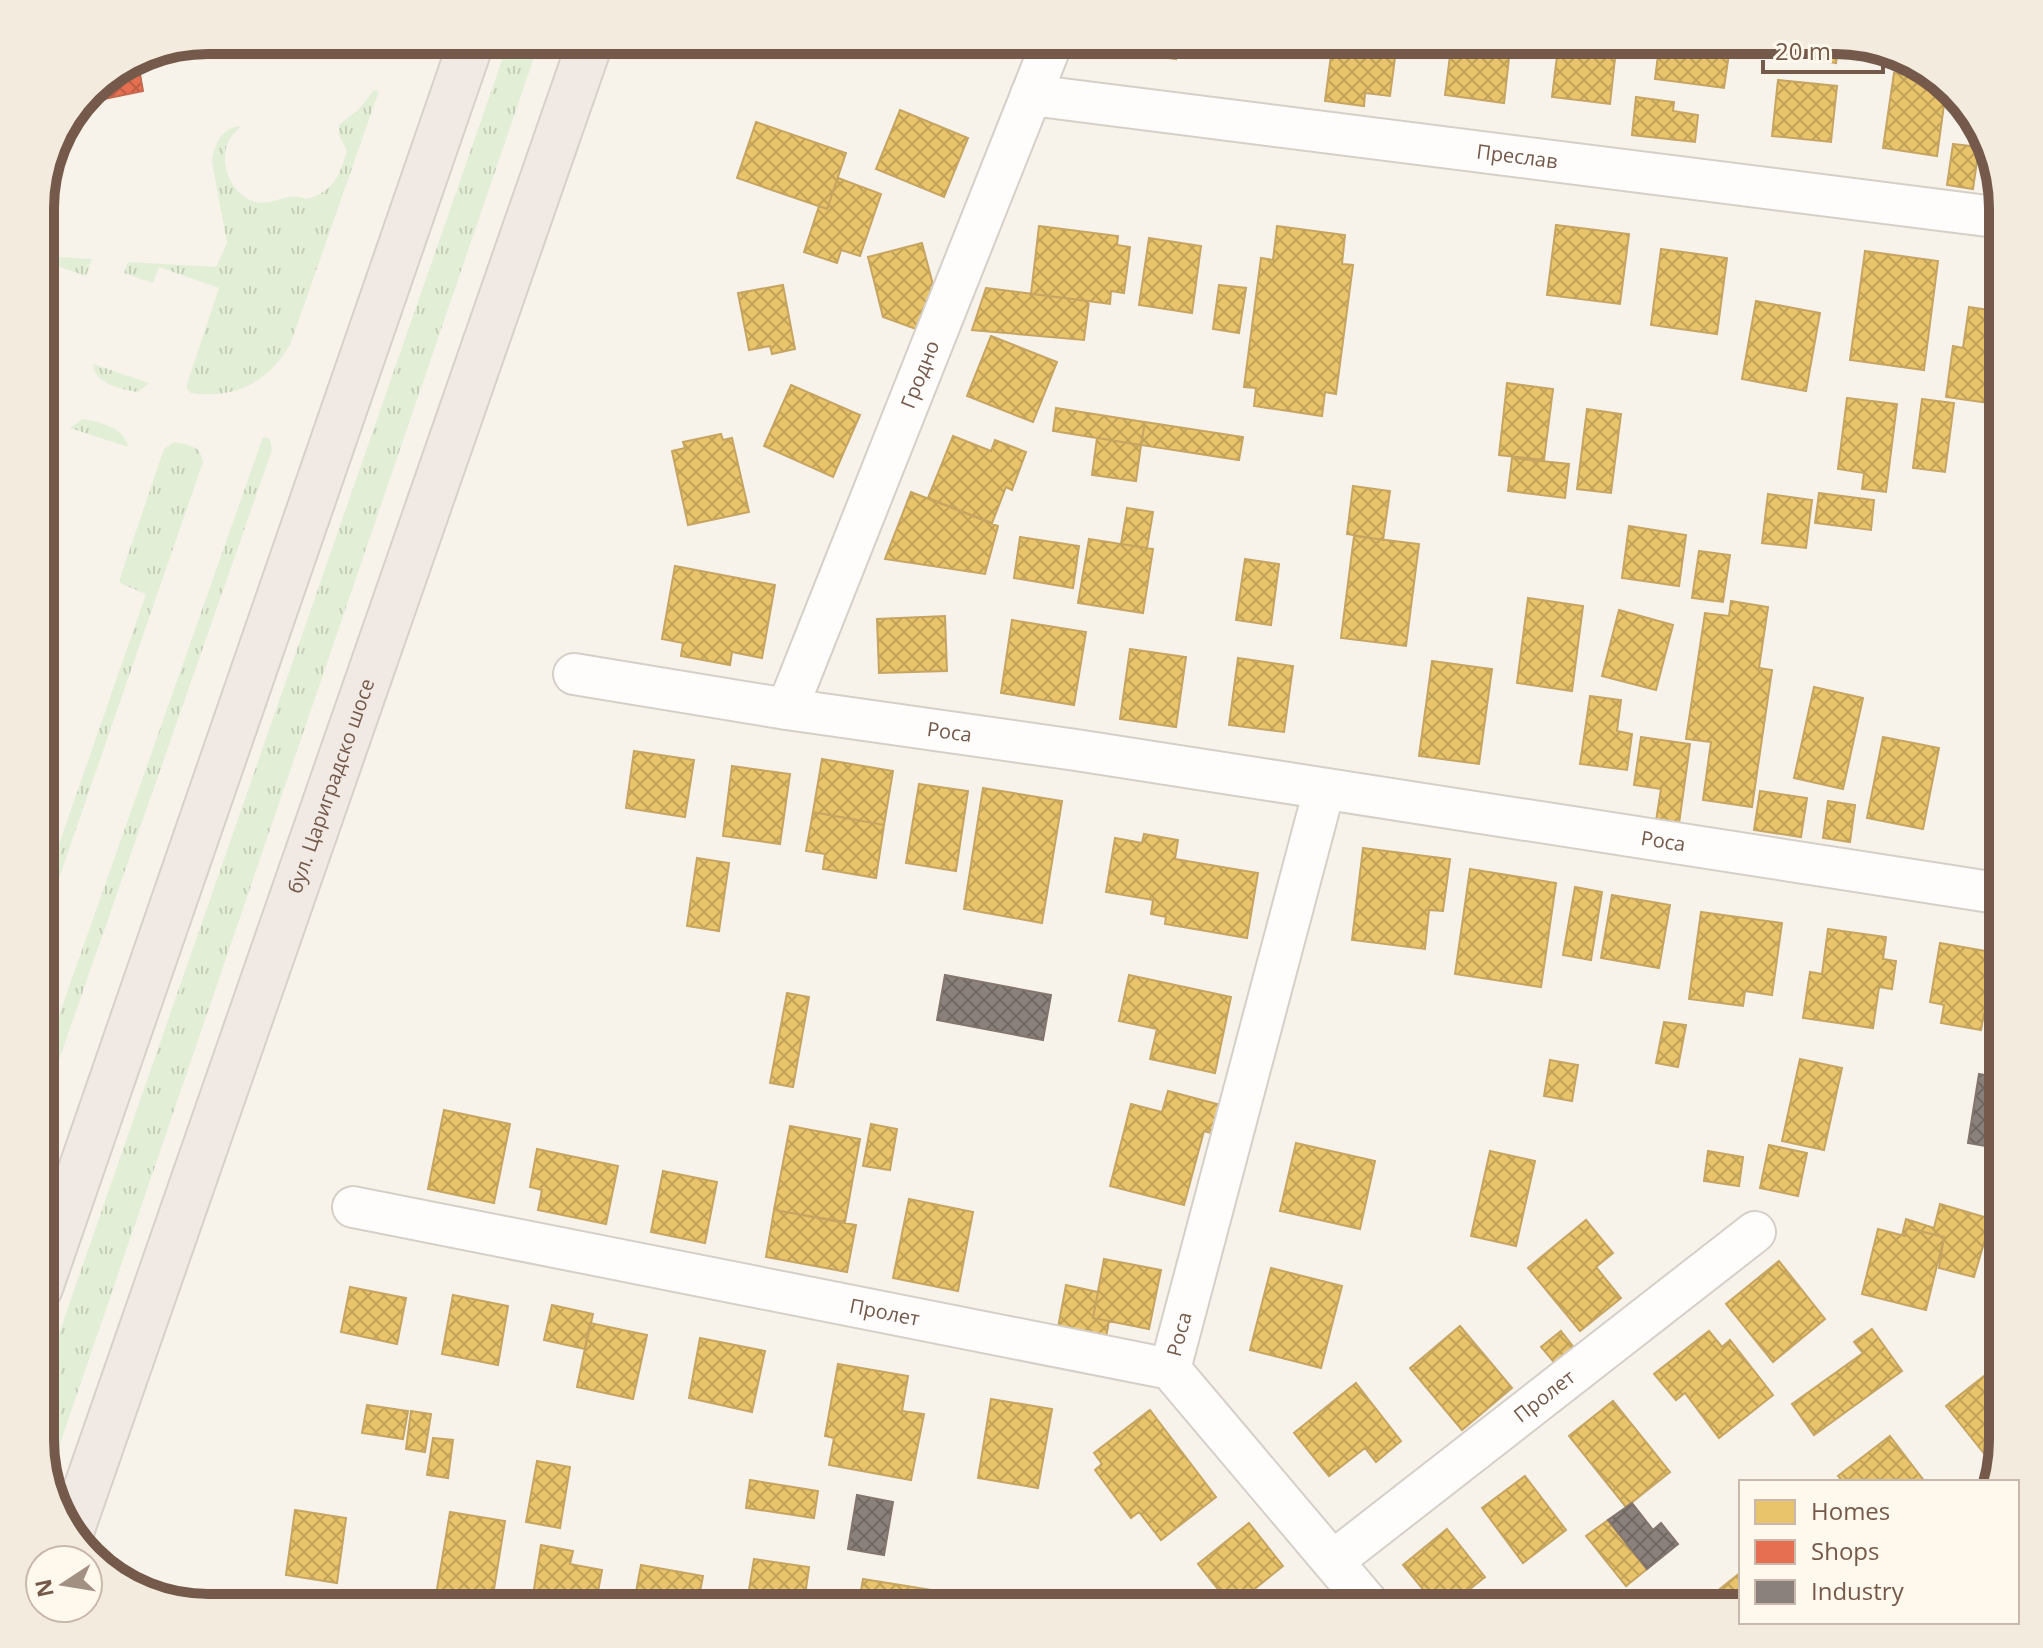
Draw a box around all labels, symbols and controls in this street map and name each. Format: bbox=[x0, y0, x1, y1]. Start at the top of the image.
scale bar bbox=[1763, 24, 1883, 74]
text: 20 m bbox=[1775, 34, 1831, 67]
street label: Преслав bbox=[1475, 137, 1559, 175]
street label: Гродно bbox=[894, 336, 945, 412]
street label: бул. Цариградско шосе bbox=[281, 675, 380, 897]
street label: Роса bbox=[926, 715, 974, 748]
street label: Роса bbox=[1639, 824, 1687, 857]
street label: Пролет bbox=[847, 1292, 922, 1332]
street label: Роса bbox=[1160, 1309, 1198, 1359]
street label: Пролет bbox=[1508, 1363, 1580, 1428]
legend bbox=[1739, 1480, 2019, 1624]
text: Homes bbox=[1811, 1494, 1890, 1527]
text: Shops bbox=[1811, 1534, 1879, 1567]
north arrow bbox=[24, 1544, 104, 1624]
text: Industry bbox=[1811, 1574, 1905, 1607]
text: N bbox=[27, 1576, 60, 1600]

